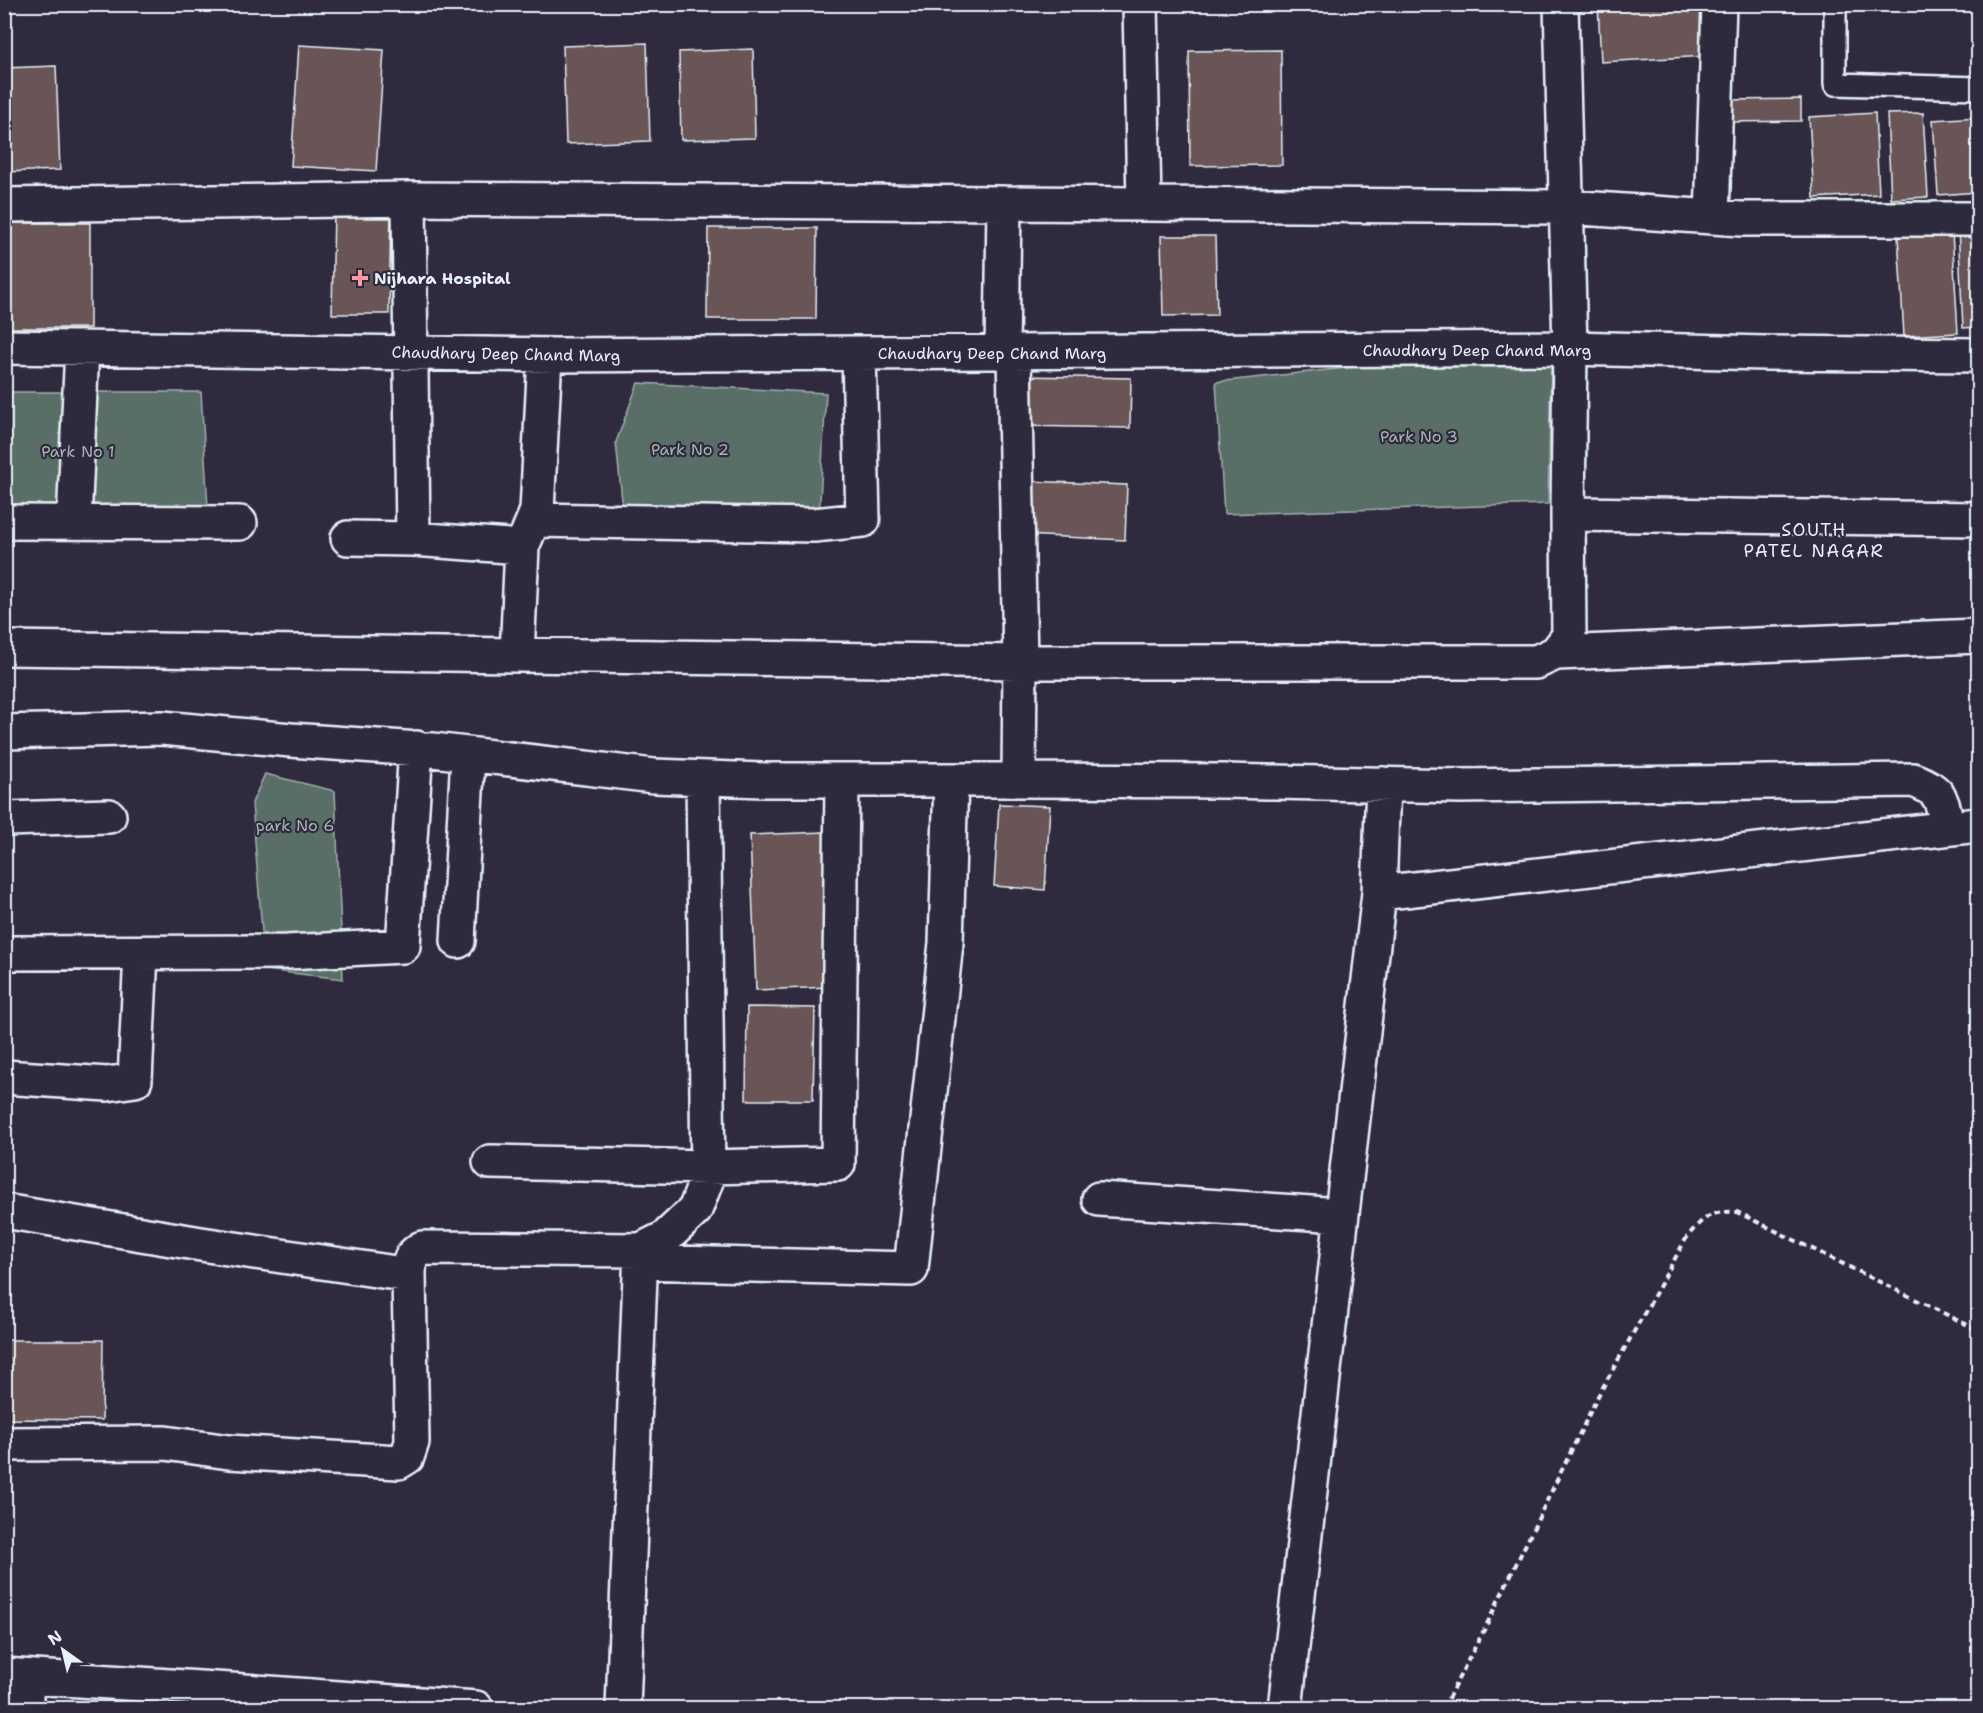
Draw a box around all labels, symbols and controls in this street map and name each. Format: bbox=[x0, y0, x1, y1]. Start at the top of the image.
place label: Nijhara Hospital bbox=[374, 268, 511, 289]
marker: Nijhara Hospital bbox=[351, 269, 369, 287]
street label: Chaudhary Deep Chand Marg bbox=[1363, 340, 1592, 361]
street label: Chaudhary Deep Chand Marg bbox=[391, 342, 621, 366]
street label: Chaudhary Deep Chand Marg bbox=[878, 343, 1107, 364]
park label: Park No 3 bbox=[1380, 426, 1458, 447]
park label: Park No 2 bbox=[651, 439, 729, 460]
park label: Park No 1 bbox=[41, 441, 115, 462]
district label: SOUTH PATEL NAGAR bbox=[1744, 518, 1884, 563]
park label: park No 6 bbox=[256, 815, 334, 836]
north arrow bbox=[33, 1620, 93, 1680]
text: N bbox=[44, 1626, 66, 1650]

